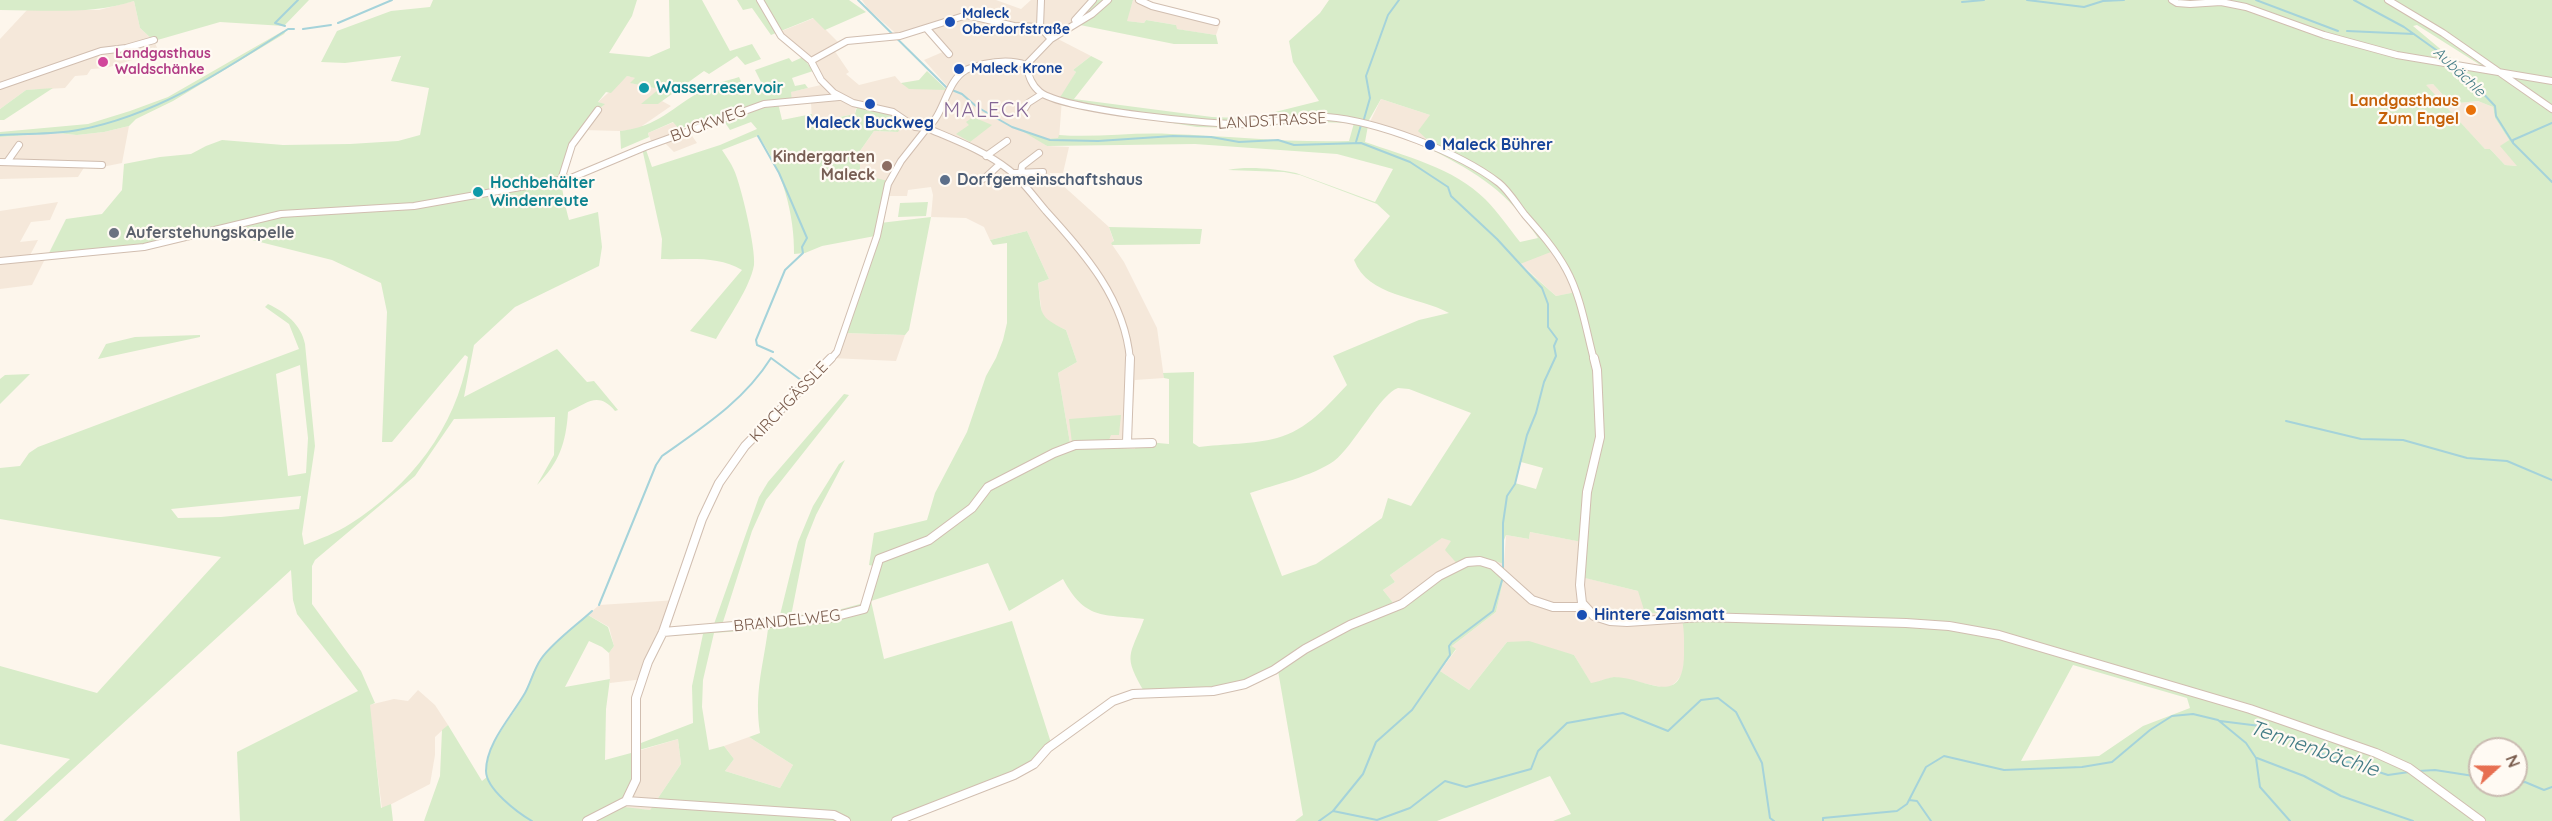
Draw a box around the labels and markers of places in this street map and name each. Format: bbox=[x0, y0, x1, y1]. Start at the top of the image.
place label: Maleck Oberdorfstraße bbox=[962, 6, 1070, 38]
marker: Maleck Oberdorfstraße bbox=[943, 15, 957, 29]
place label: Landgasthaus Waldschänke bbox=[115, 46, 211, 78]
marker: Landgasthaus Waldschänke bbox=[96, 55, 110, 69]
place label: Maleck Krone bbox=[971, 61, 1062, 77]
marker: Maleck Krone bbox=[952, 62, 966, 76]
place label: Wasserreservoir bbox=[656, 78, 783, 98]
marker: Wasserreservoir bbox=[637, 81, 651, 95]
place label: Landgasthaus Zum Engel bbox=[2350, 91, 2459, 129]
marker: Maleck Buckweg bbox=[863, 97, 877, 111]
marker: Landgasthaus Zum Engel bbox=[2464, 103, 2478, 117]
place label: Maleck Buckweg bbox=[806, 113, 934, 133]
place label: Maleck Bührer bbox=[1442, 135, 1553, 155]
marker: Maleck Bührer bbox=[1423, 138, 1437, 152]
place label: Kindergarten Maleck bbox=[772, 147, 875, 185]
marker: Kindergarten Maleck bbox=[880, 159, 894, 173]
place label: Dorfgemeinschaftshaus bbox=[957, 170, 1143, 190]
place label: Hochbehälter Windenreute bbox=[490, 173, 595, 211]
marker: Dorfgemeinschaftshaus bbox=[938, 173, 952, 187]
marker: Hochbehälter Windenreute bbox=[471, 185, 485, 199]
place label: Auferstehungskapelle bbox=[126, 223, 295, 243]
marker: Auferstehungskapelle bbox=[107, 226, 121, 240]
place label: Hintere Zaismatt bbox=[1594, 605, 1725, 625]
marker: Hintere Zaismatt bbox=[1575, 608, 1589, 622]

